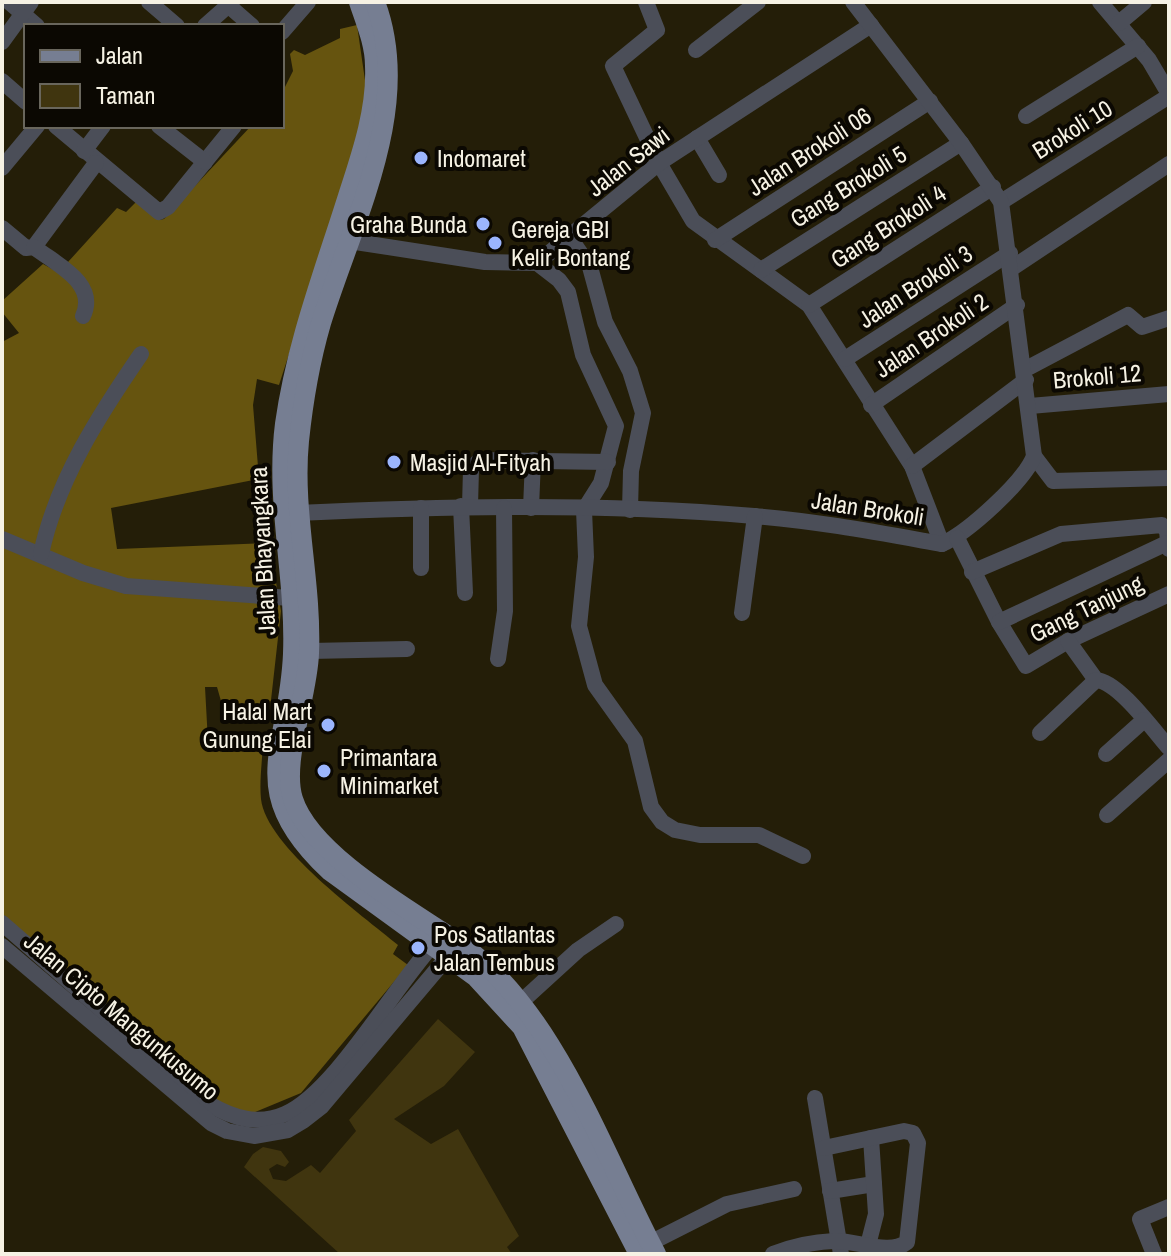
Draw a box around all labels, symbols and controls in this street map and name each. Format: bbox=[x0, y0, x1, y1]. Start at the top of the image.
legend bbox=[24, 24, 284, 128]
text: Jalan bbox=[96, 39, 143, 71]
text: Taman bbox=[96, 79, 155, 111]
street label: Brokoli 10 bbox=[1026, 92, 1118, 166]
street label: Jalan Brokoli 06 bbox=[741, 99, 877, 203]
street label: Jalan Sawi bbox=[580, 119, 676, 203]
street label: Gang Brokoli 5 bbox=[784, 138, 912, 234]
place label: Indomaret bbox=[437, 142, 526, 174]
marker: Indomaret bbox=[412, 149, 430, 167]
street label: Gang Brokoli 4 bbox=[824, 177, 952, 275]
place label: Graha Bunda bbox=[350, 208, 467, 240]
place label: Gereja GBI Kelir Bontang bbox=[511, 213, 630, 273]
marker: Graha Bunda bbox=[474, 215, 492, 233]
marker: Gereja GBI Kelir Bontang bbox=[486, 234, 504, 252]
street label: Jalan Brokoli 3 bbox=[852, 237, 978, 335]
street label: Jalan Brokoli 2 bbox=[868, 285, 994, 385]
street label: Brokoli 12 bbox=[1051, 356, 1143, 396]
place label: Masjid Al-Fityah bbox=[410, 446, 551, 478]
marker: Masjid Al-Fityah bbox=[385, 453, 403, 471]
street label: Jalan Bhayangkara bbox=[242, 466, 282, 636]
street label: Jalan Brokoli bbox=[809, 483, 927, 533]
street label: Gang Tanjung bbox=[1024, 567, 1148, 649]
place label: Halal Mart Gunung Elai bbox=[203, 695, 313, 755]
marker: Halal Mart Gunung Elai bbox=[319, 716, 337, 734]
place label: Primantara Minimarket bbox=[340, 741, 439, 801]
marker: Primantara Minimarket bbox=[315, 762, 333, 780]
place label: Pos Satlantas Jalan Tembus bbox=[434, 918, 555, 978]
street label: Jalan Cipto Mangunkusumo bbox=[18, 925, 226, 1107]
marker: Pos Satlantas Jalan Tembus bbox=[409, 939, 427, 957]

